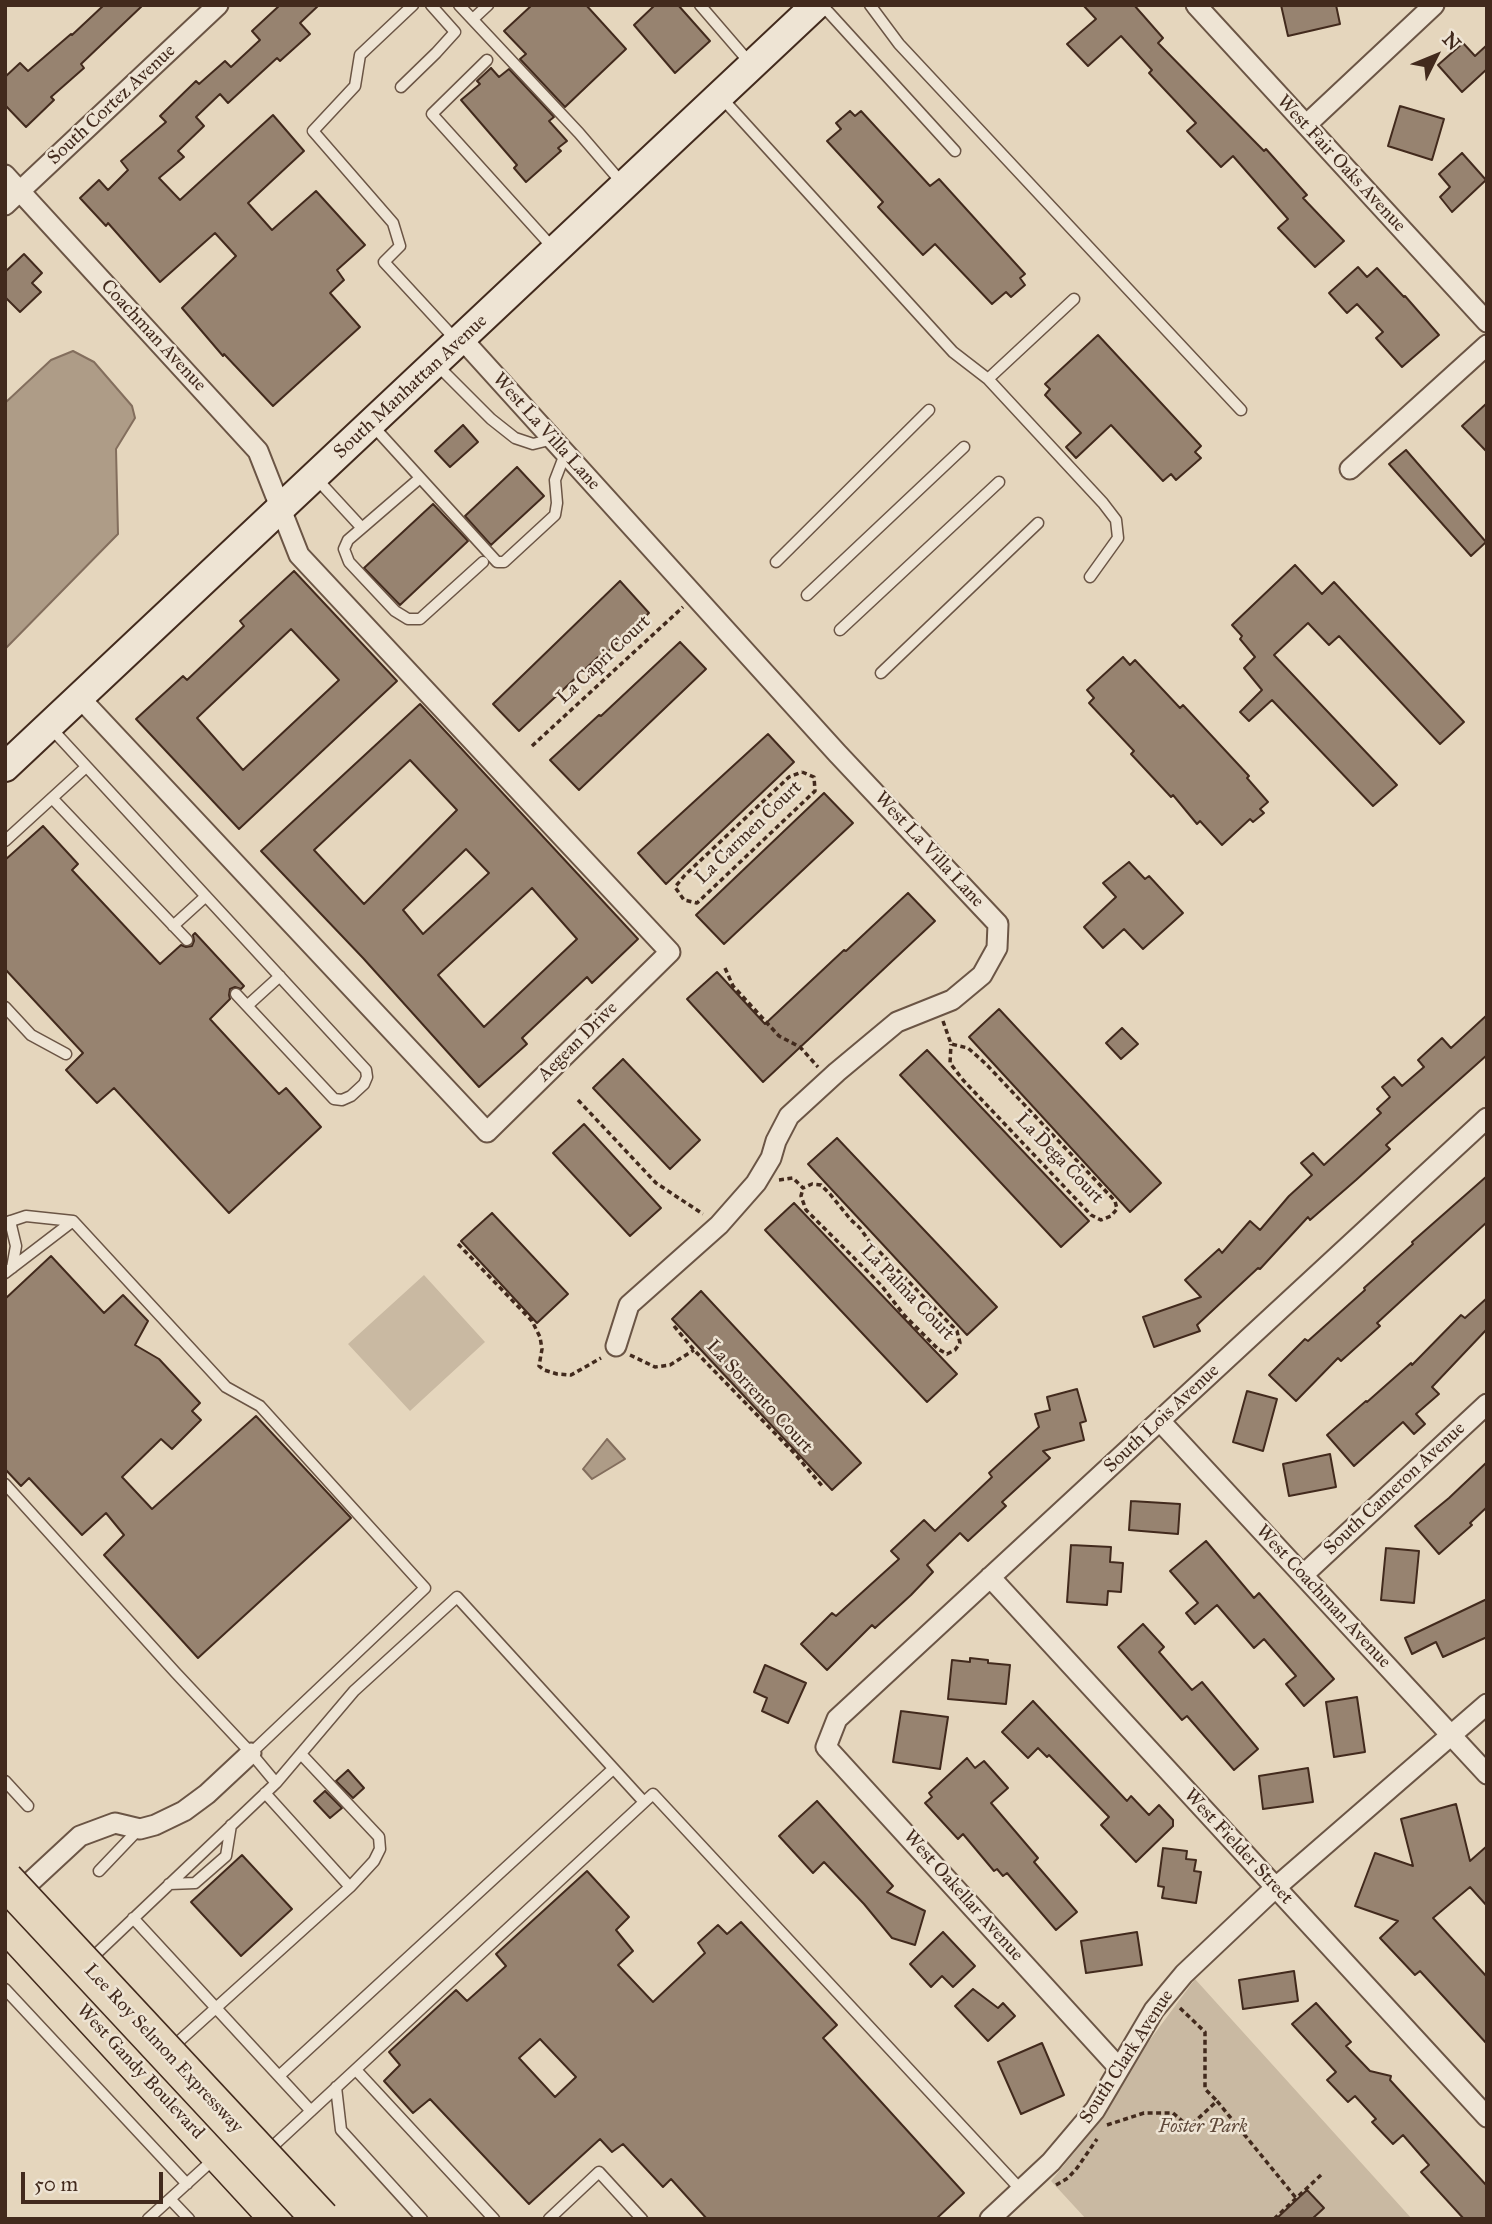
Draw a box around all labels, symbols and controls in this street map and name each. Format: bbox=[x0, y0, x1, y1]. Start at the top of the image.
north arrow bbox=[1401, 21, 1471, 91]
text: N bbox=[1438, 28, 1466, 55]
street label: South Cortez Avenue bbox=[43, 40, 181, 170]
street label: West Fair Oaks Avenue bbox=[1272, 91, 1410, 237]
street label: Coachman Avenue bbox=[95, 275, 211, 397]
street label: South Manhattan Avenue bbox=[330, 310, 492, 464]
street label: West La Villa Lane bbox=[487, 369, 605, 495]
street label: La Capri Court bbox=[552, 611, 656, 709]
street label: La Carmen Court bbox=[691, 776, 807, 890]
street label: West La Villa Lane bbox=[869, 787, 989, 913]
street label: Aegean Drive bbox=[533, 997, 623, 1087]
street label: La Dega Court bbox=[1010, 1109, 1108, 1209]
street label: La Palma Court bbox=[856, 1240, 958, 1346]
street label: La Sorrento Court bbox=[701, 1336, 817, 1458]
street label: South Lois Avenue bbox=[1100, 1360, 1224, 1478]
street label: South Cameron Avenue bbox=[1320, 1418, 1470, 1560]
street label: West Coachman Avenue bbox=[1251, 1521, 1395, 1673]
street label: West Fielder Street bbox=[1179, 1785, 1297, 1909]
street label: West Oakellar Avenue bbox=[898, 1826, 1028, 1966]
street label: Lee Roy Selmon Expressway bbox=[79, 1960, 247, 2138]
street label: South Clark Avenue bbox=[1075, 1986, 1179, 2128]
street label: West Gandy Boulevard bbox=[71, 2000, 209, 2144]
park label: Foster Park bbox=[1159, 2116, 1247, 2138]
scale bar bbox=[24, 2158, 166, 2202]
text: 50 m bbox=[34, 2171, 78, 2197]

